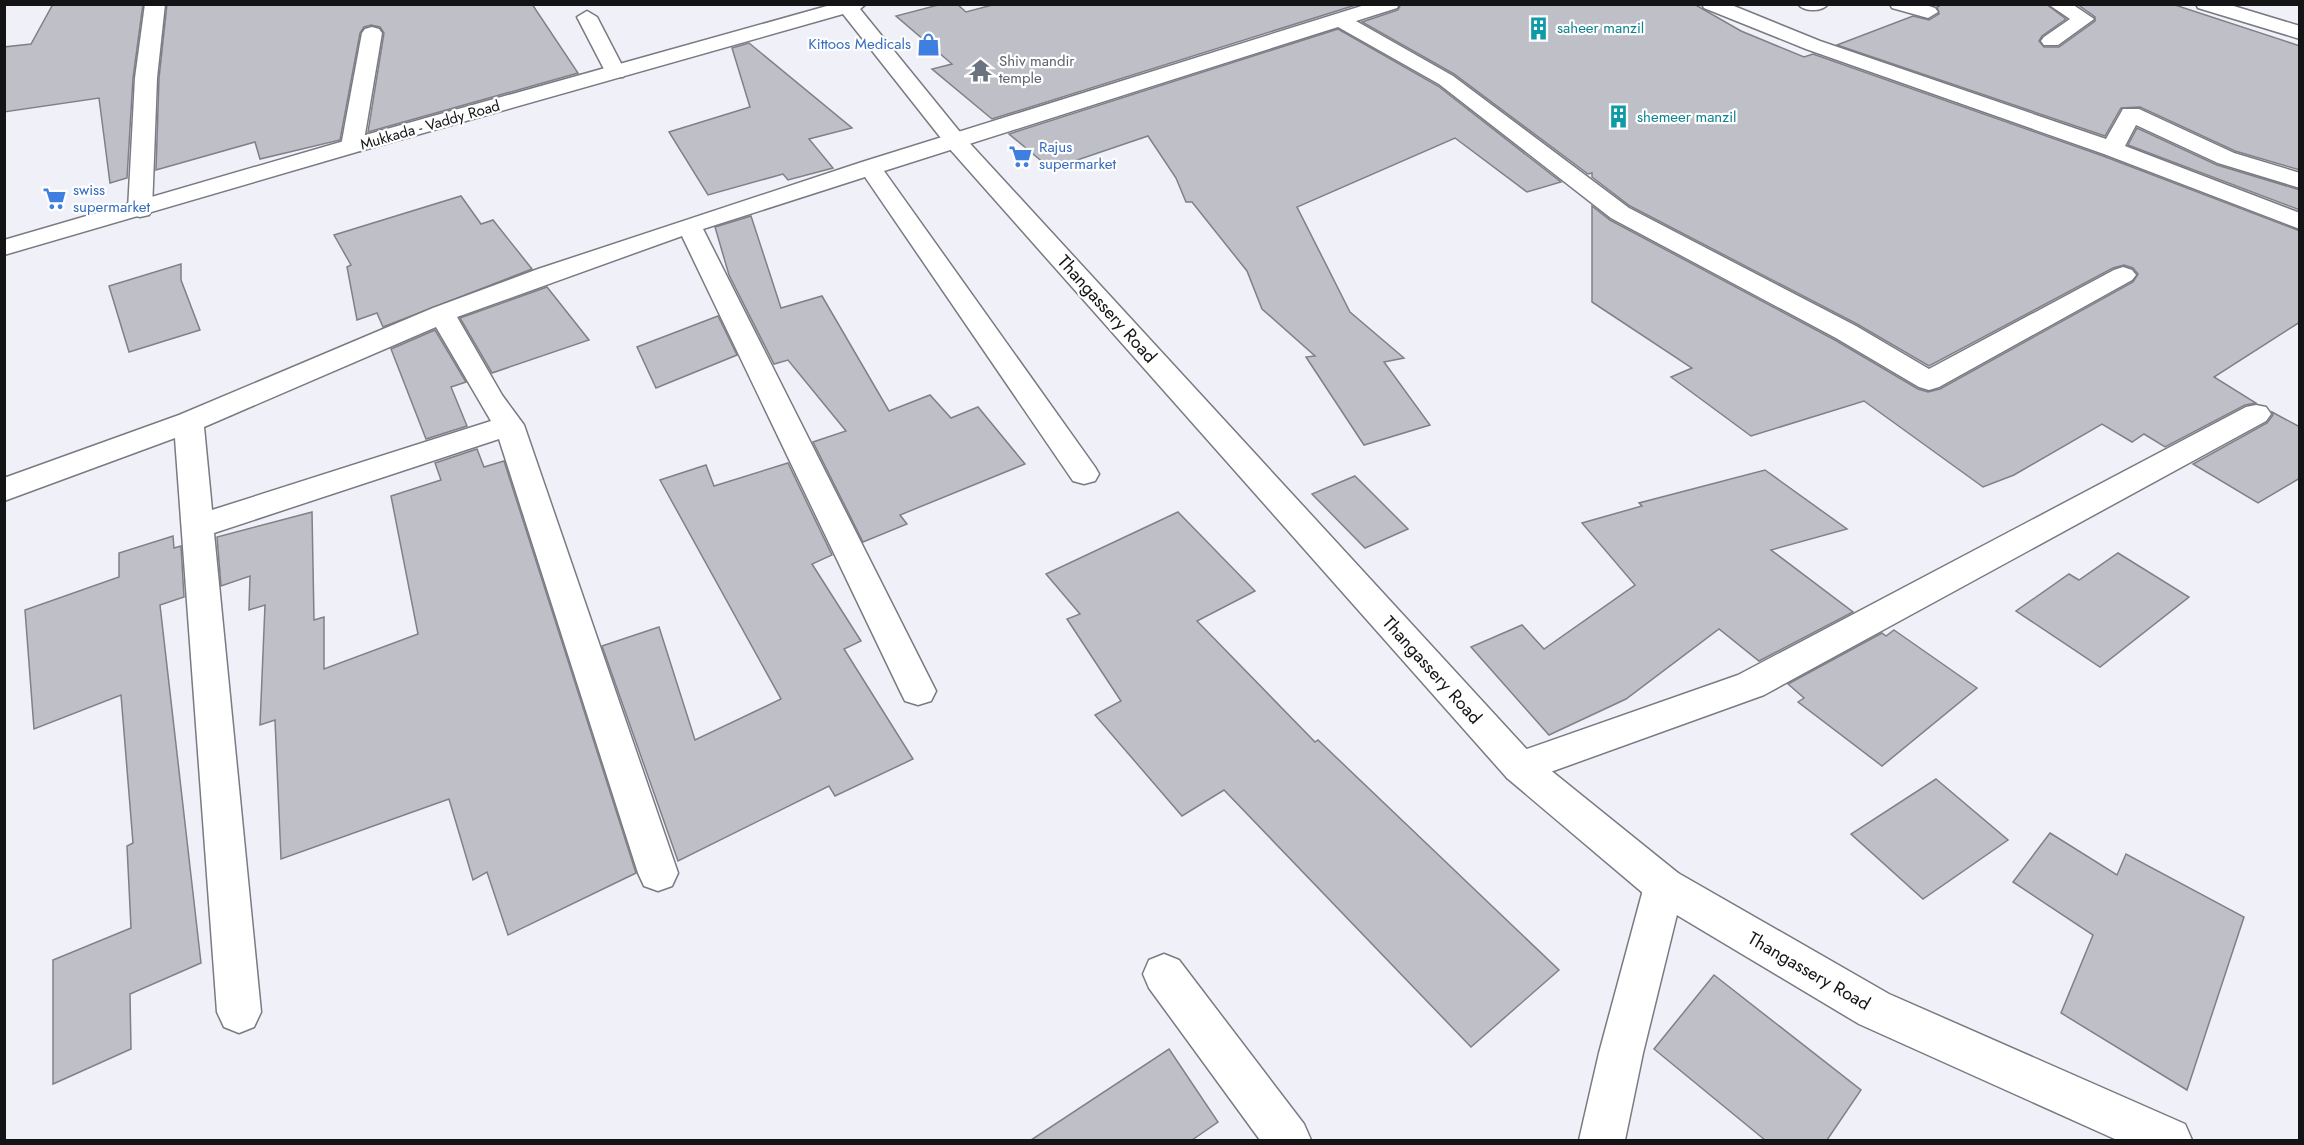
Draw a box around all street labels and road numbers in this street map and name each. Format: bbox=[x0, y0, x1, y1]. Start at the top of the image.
street label: Mukkada - Vaddy Road bbox=[358, 95, 502, 155]
street label: Thangassery Road bbox=[1051, 249, 1163, 369]
street label: Thangassery Road bbox=[1376, 610, 1488, 730]
street label: Thangassery Road bbox=[1743, 925, 1875, 1017]

